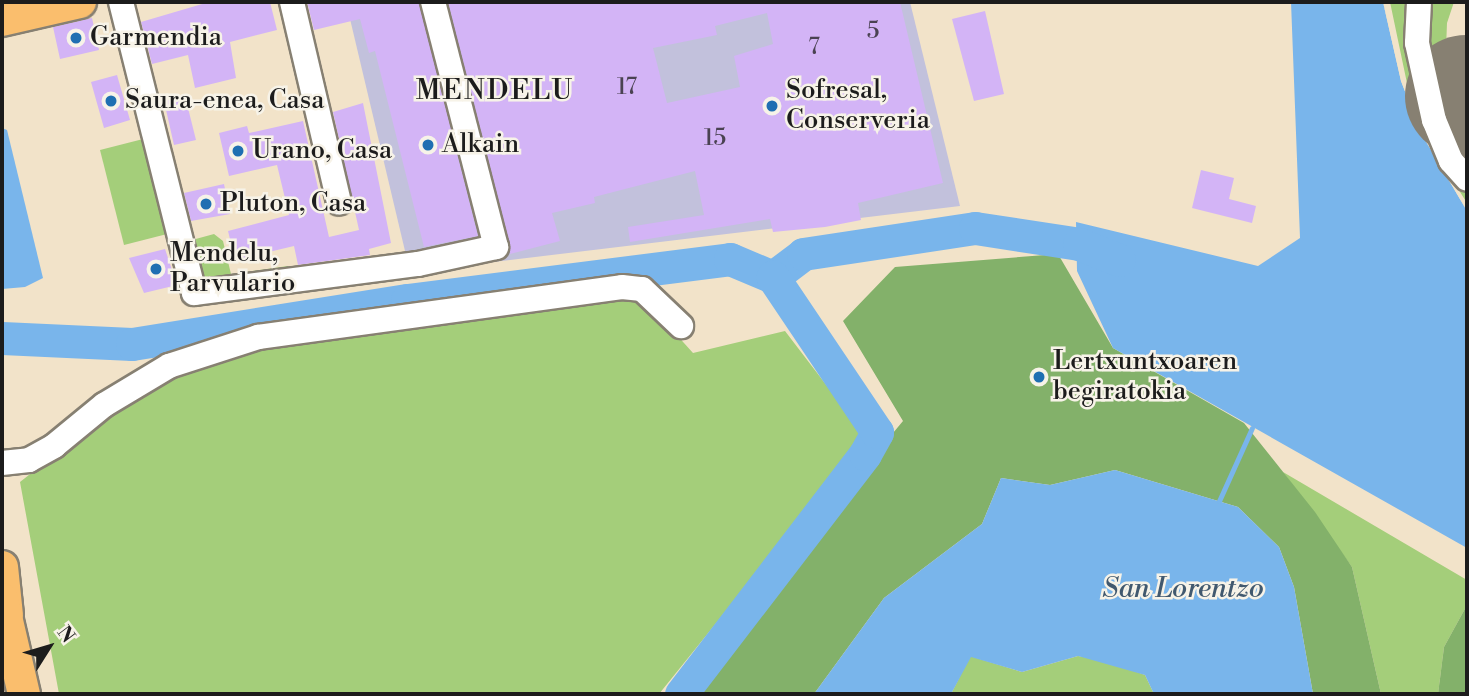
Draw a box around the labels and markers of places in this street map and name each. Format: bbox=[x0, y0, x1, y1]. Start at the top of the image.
place label: Garmendia bbox=[90, 22, 222, 54]
marker: Garmendia bbox=[68, 30, 84, 46]
place label: Sofresal, Conserveria bbox=[786, 75, 930, 136]
place label: Saura-enea, Casa bbox=[125, 85, 324, 117]
marker: Saura-enea, Casa bbox=[103, 93, 119, 109]
marker: Sofresal, Conserveria bbox=[764, 98, 780, 114]
place label: Alkain bbox=[442, 129, 519, 161]
place label: Urano, Casa bbox=[252, 135, 392, 167]
marker: Alkain bbox=[420, 137, 436, 153]
marker: Urano, Casa bbox=[230, 143, 246, 159]
place label: Pluton, Casa bbox=[220, 188, 366, 220]
marker: Pluton, Casa bbox=[198, 196, 214, 212]
place label: Mendelu, Parvulario bbox=[170, 238, 295, 300]
marker: Mendelu, Parvulario bbox=[148, 261, 164, 277]
place label: Lertxuntxoaren begiratokia bbox=[1053, 346, 1237, 408]
marker: Lertxuntxoaren begiratokia bbox=[1031, 369, 1047, 385]

